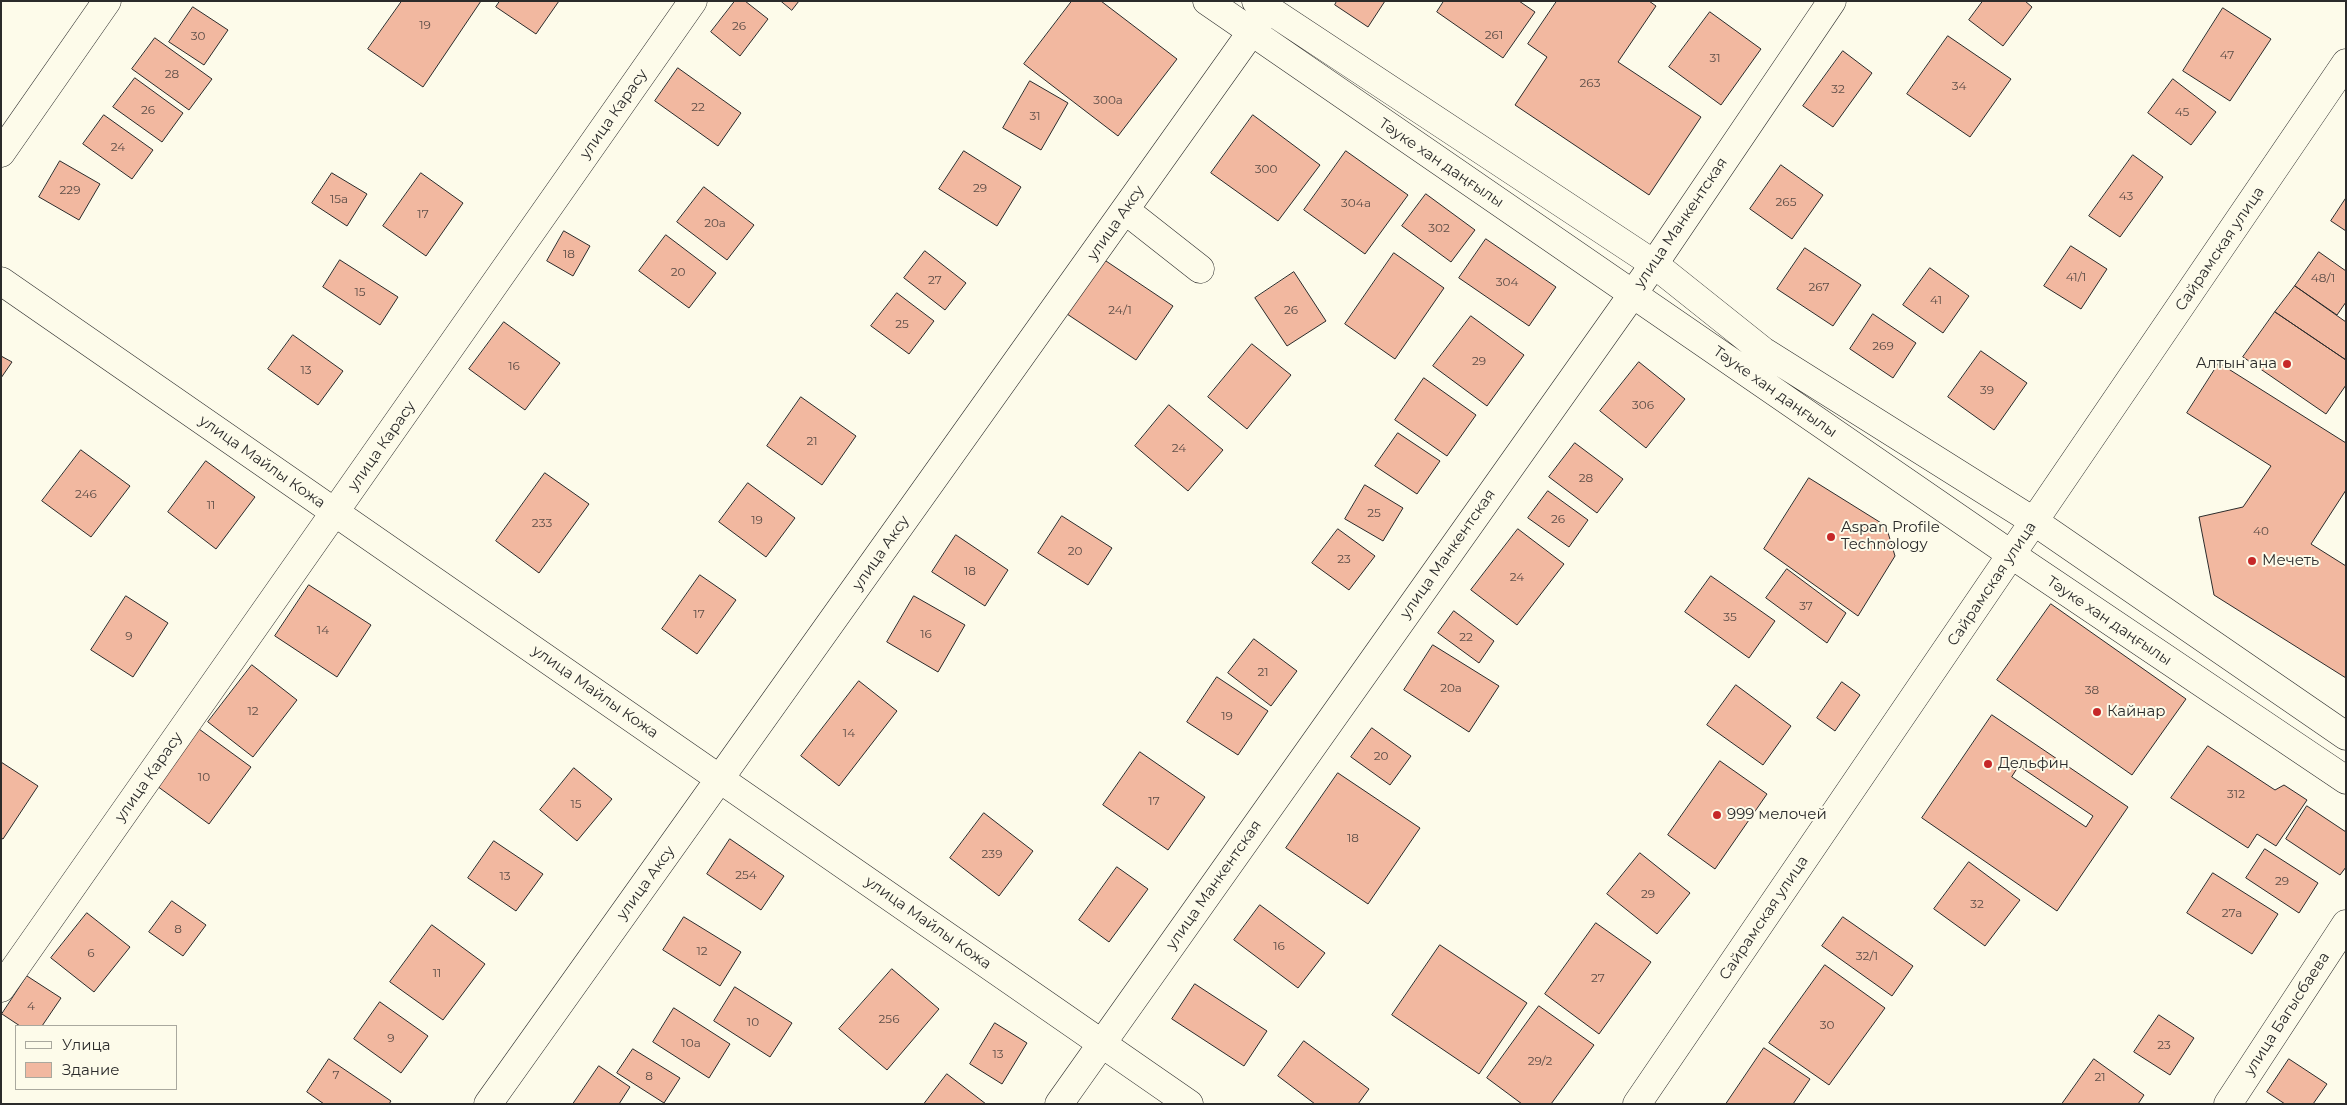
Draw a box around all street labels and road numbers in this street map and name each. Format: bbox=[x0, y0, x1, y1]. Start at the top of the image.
street label: улица Карасу bbox=[576, 66, 652, 162]
street label: Тәуке хан даңғылы bbox=[1375, 114, 1507, 212]
street label: улица Манкентская bbox=[1631, 154, 1731, 292]
street label: улица Аксу bbox=[1084, 182, 1148, 264]
street label: Сайрамская улица bbox=[2172, 183, 2268, 315]
street label: Тәуке хан даңғылы bbox=[1710, 343, 1840, 441]
street label: улица Карасу bbox=[344, 398, 420, 494]
street label: улица Майлы Кожа bbox=[195, 412, 329, 512]
street label: улица Манкентская bbox=[1397, 486, 1499, 622]
street label: улица Аксу bbox=[849, 512, 913, 594]
street label: Сайрамская улица bbox=[1944, 518, 2040, 650]
street label: Тәуке хан даңғылы bbox=[2043, 572, 2175, 670]
street label: улица Майлы Кожа bbox=[528, 642, 662, 742]
street label: улица Карасу bbox=[111, 729, 187, 825]
street label: улица Манкентская bbox=[1163, 817, 1265, 953]
street label: улица Аксу bbox=[613, 842, 679, 924]
street label: Сайрамская улица bbox=[1716, 852, 1812, 984]
street label: улица Майлы Кожа bbox=[861, 873, 995, 973]
street label: улица Багысбаева bbox=[2240, 949, 2334, 1079]

